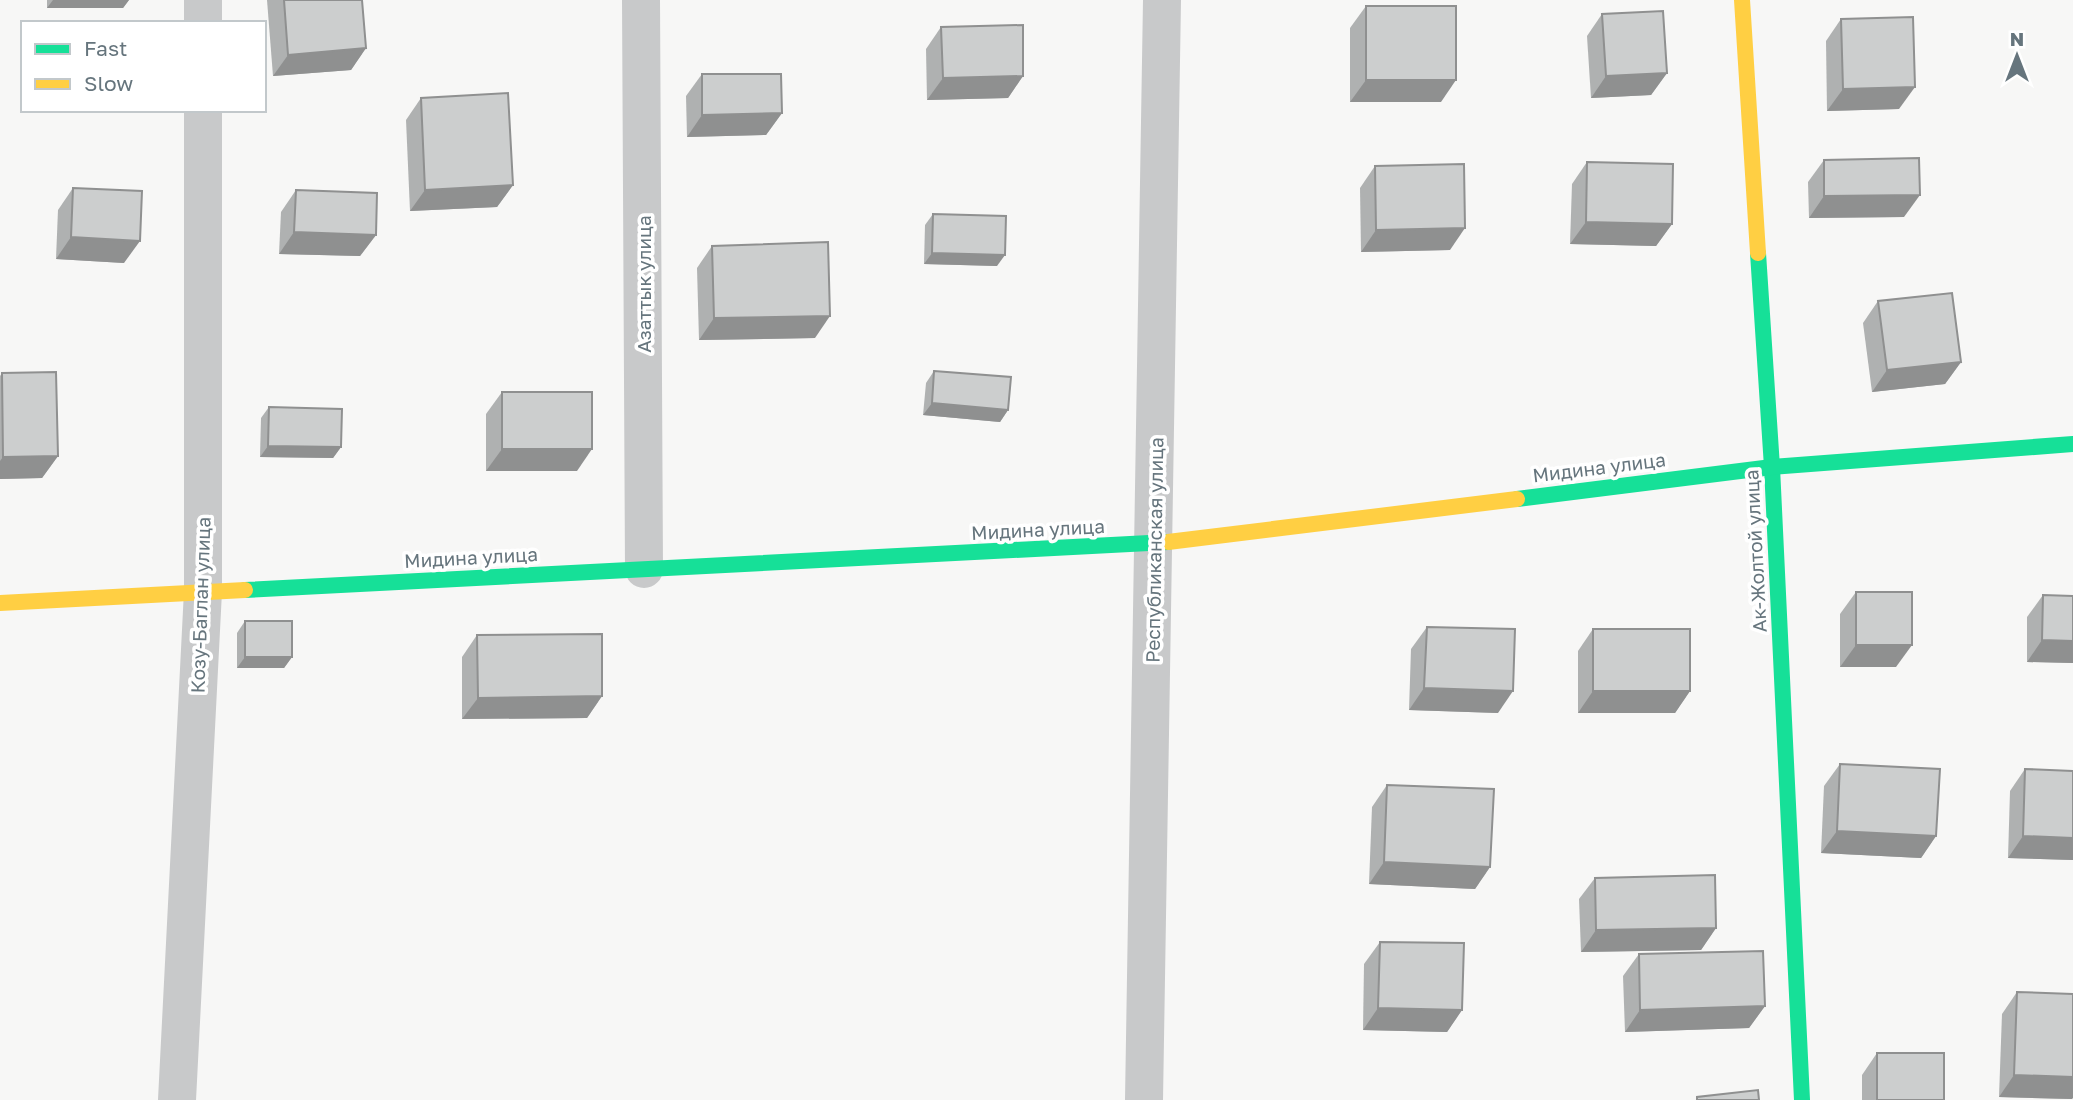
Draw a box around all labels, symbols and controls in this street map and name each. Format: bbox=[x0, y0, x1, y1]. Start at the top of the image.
legend bbox=[21, 21, 266, 112]
north arrow bbox=[1982, 21, 2052, 91]
text: N bbox=[2010, 27, 2024, 50]
text: Fast bbox=[84, 35, 127, 61]
text: Slow bbox=[84, 70, 133, 96]
street label: Азаттык улица bbox=[632, 215, 655, 353]
street label: Республиканская улица bbox=[1141, 437, 1167, 663]
street label: Мидина улица bbox=[1531, 447, 1667, 487]
street label: Ак-Жолтой улица bbox=[1739, 469, 1771, 633]
street label: Мидина улица bbox=[971, 514, 1105, 544]
street label: Козу-Баглан улица bbox=[185, 516, 215, 694]
street label: Мидина улица bbox=[404, 542, 538, 572]

